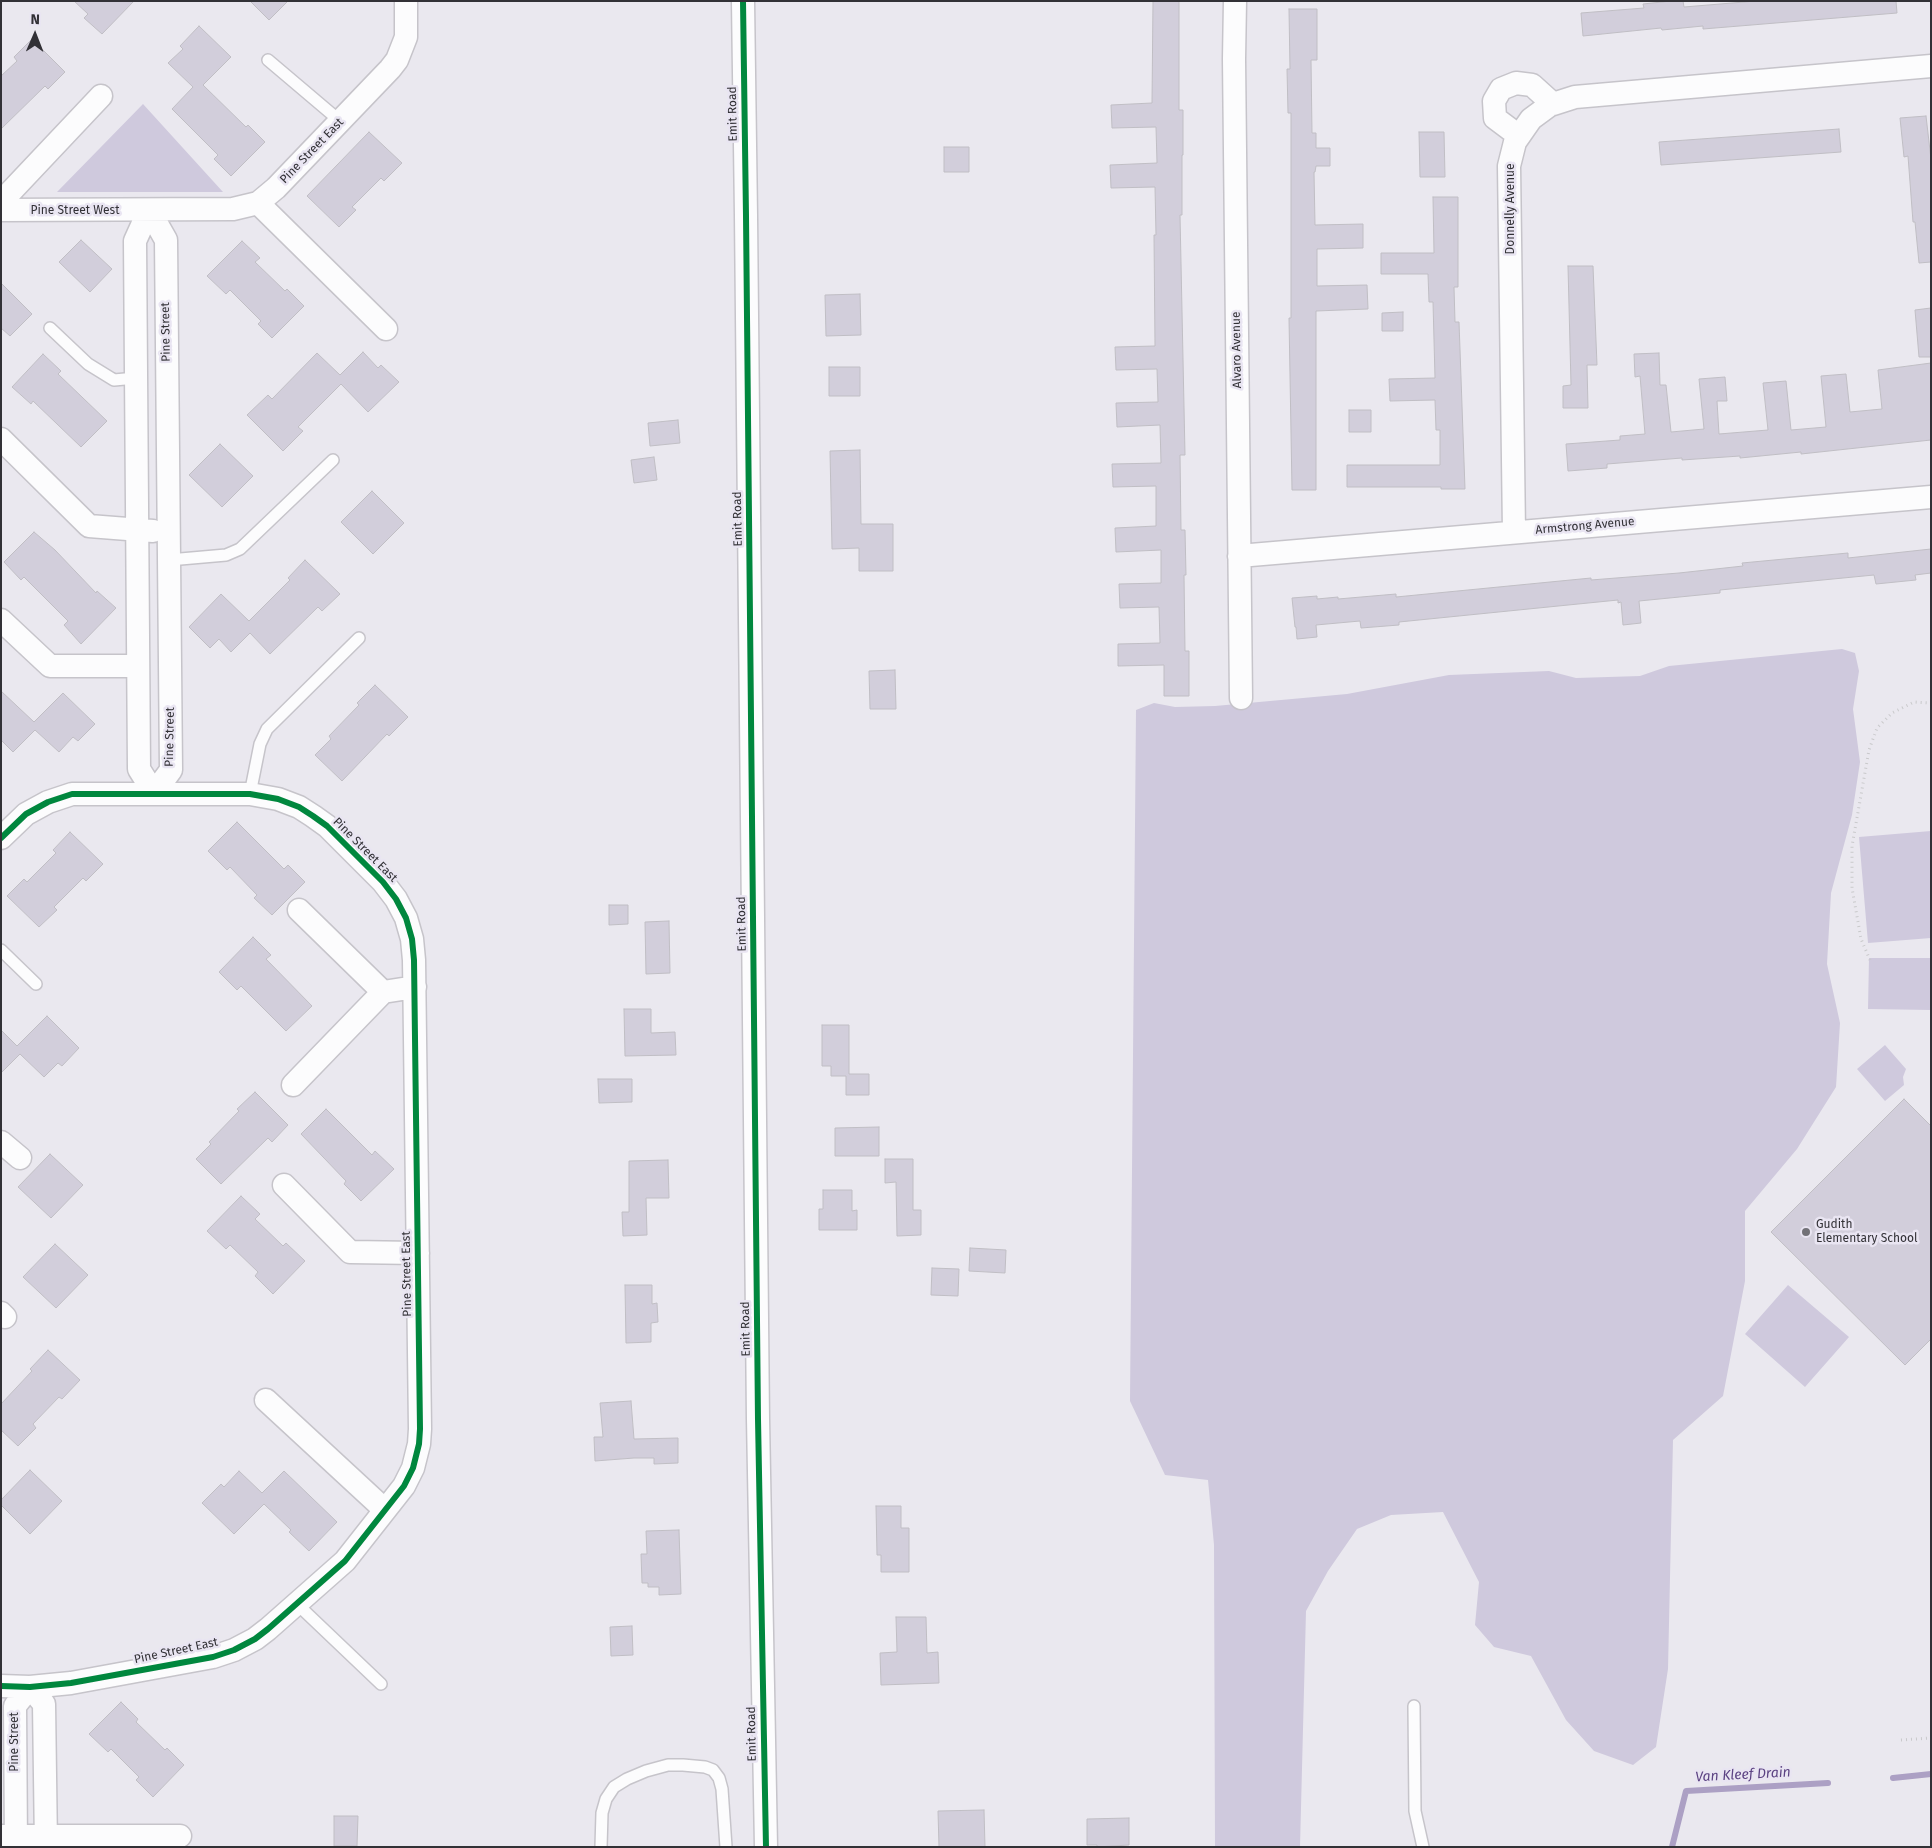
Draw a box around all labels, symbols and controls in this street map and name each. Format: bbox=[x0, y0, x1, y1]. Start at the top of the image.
north arrow bbox=[10, 10, 60, 60]
text: N bbox=[30, 11, 40, 28]
street label: Emit Road bbox=[725, 86, 741, 142]
street label: Pine Street East bbox=[277, 115, 347, 187]
street label: Donnelly Avenue bbox=[1504, 163, 1518, 255]
street label: Pine Street West bbox=[30, 204, 120, 218]
street label: Pine Street bbox=[158, 302, 174, 362]
street label: Alvaro Avenue bbox=[1229, 311, 1245, 389]
street label: Emit Road bbox=[730, 491, 746, 547]
street label: Armstrong Avenue bbox=[1535, 515, 1635, 537]
street label: Pine Street bbox=[162, 707, 178, 767]
street label: Pine Street East bbox=[330, 815, 400, 885]
street label: Emit Road bbox=[734, 896, 750, 952]
place label: Gudith Elementary School bbox=[1816, 1218, 1918, 1246]
marker: Gudith Elementary School bbox=[1800, 1226, 1812, 1238]
street label: Pine Street East bbox=[399, 1231, 415, 1317]
street label: Emit Road bbox=[738, 1301, 754, 1357]
street label: Pine Street East bbox=[133, 1635, 219, 1667]
street label: Emit Road bbox=[744, 1706, 760, 1762]
street label: Pine Street bbox=[8, 1712, 22, 1772]
water label: Van Kleef Drain bbox=[1695, 1764, 1791, 1786]

